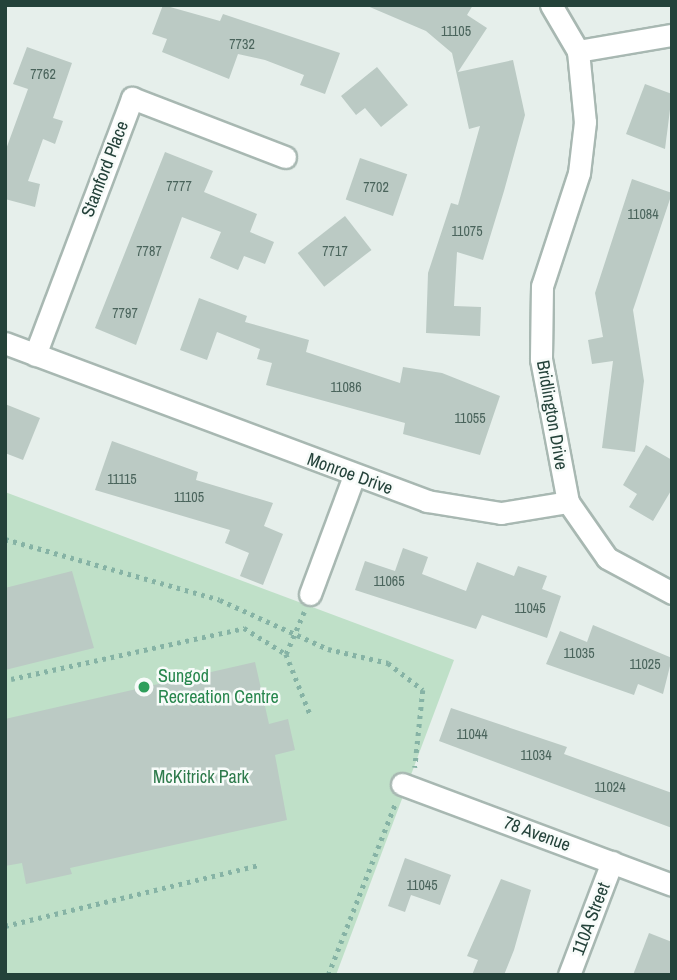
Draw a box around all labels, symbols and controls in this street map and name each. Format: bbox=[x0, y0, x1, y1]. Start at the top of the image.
house number: 11105 bbox=[441, 23, 471, 39]
house number: 7732 bbox=[229, 36, 255, 52]
house number: 7762 bbox=[30, 66, 56, 82]
street label: Stamford Place bbox=[77, 118, 133, 220]
house number: 7777 bbox=[166, 178, 192, 194]
house number: 7702 bbox=[363, 179, 389, 195]
house number: 11084 bbox=[627, 206, 659, 222]
house number: 11075 bbox=[451, 223, 483, 239]
house number: 7787 bbox=[136, 243, 162, 259]
house number: 7717 bbox=[322, 243, 348, 259]
house number: 7797 bbox=[112, 305, 138, 321]
street label: Bridlington Drive bbox=[532, 359, 572, 471]
house number: 11086 bbox=[330, 379, 362, 395]
house number: 11055 bbox=[454, 410, 486, 426]
street label: Monroe Drive bbox=[304, 449, 396, 499]
house number: 11115 bbox=[107, 471, 137, 487]
house number: 11105 bbox=[174, 489, 204, 505]
house number: 11065 bbox=[373, 573, 405, 589]
house number: 11045 bbox=[514, 600, 546, 616]
house number: 11035 bbox=[563, 645, 595, 661]
house number: 11025 bbox=[629, 656, 661, 672]
place label: Sungod Recreation Centre bbox=[158, 666, 279, 708]
marker: Sungod Recreation Centre bbox=[136, 679, 152, 695]
house number: 11044 bbox=[456, 726, 488, 742]
house number: 11034 bbox=[520, 747, 552, 763]
park label: McKitrick Park bbox=[153, 766, 249, 788]
house number: 11024 bbox=[594, 779, 626, 795]
street label: 78 Avenue bbox=[500, 812, 574, 856]
house number: 11045 bbox=[406, 877, 438, 893]
street label: 110A Street bbox=[567, 879, 615, 959]

